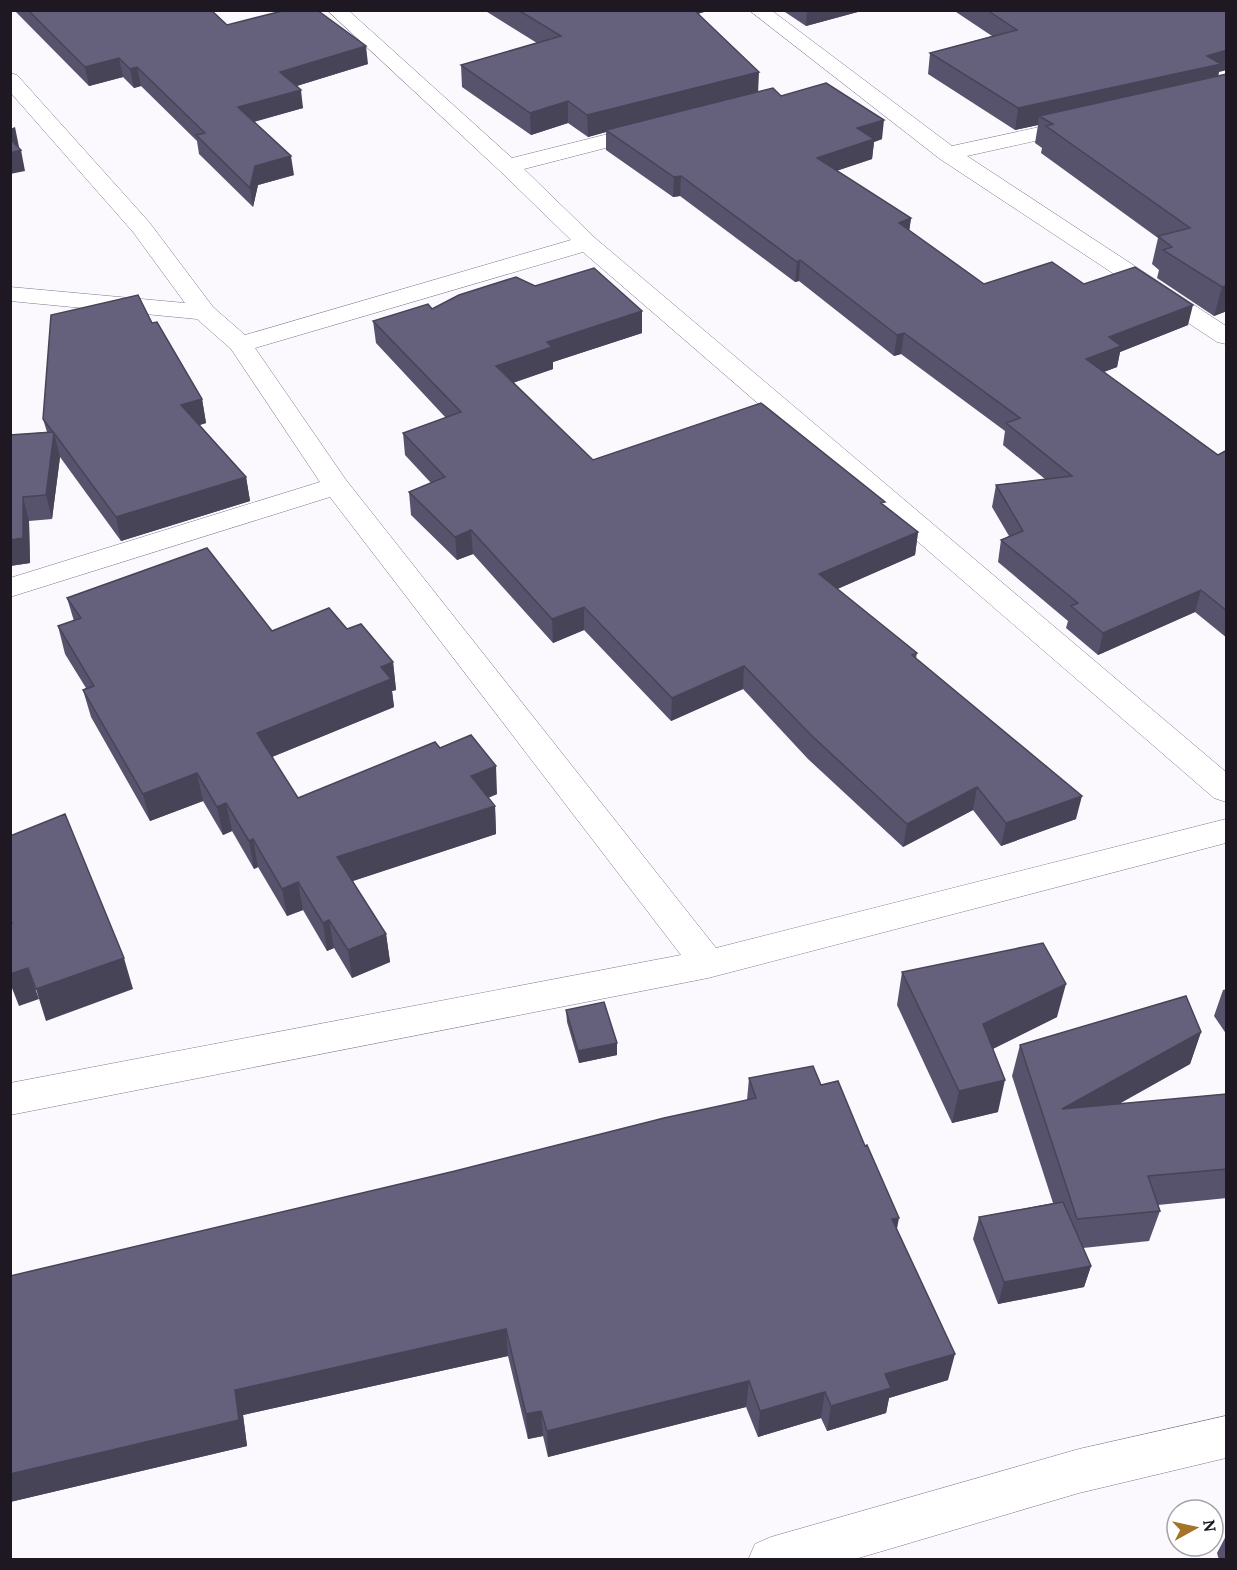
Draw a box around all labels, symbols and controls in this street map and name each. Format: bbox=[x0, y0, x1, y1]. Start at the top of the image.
north arrow bbox=[1165, 1498, 1225, 1558]
text: N bbox=[1199, 1518, 1221, 1533]

